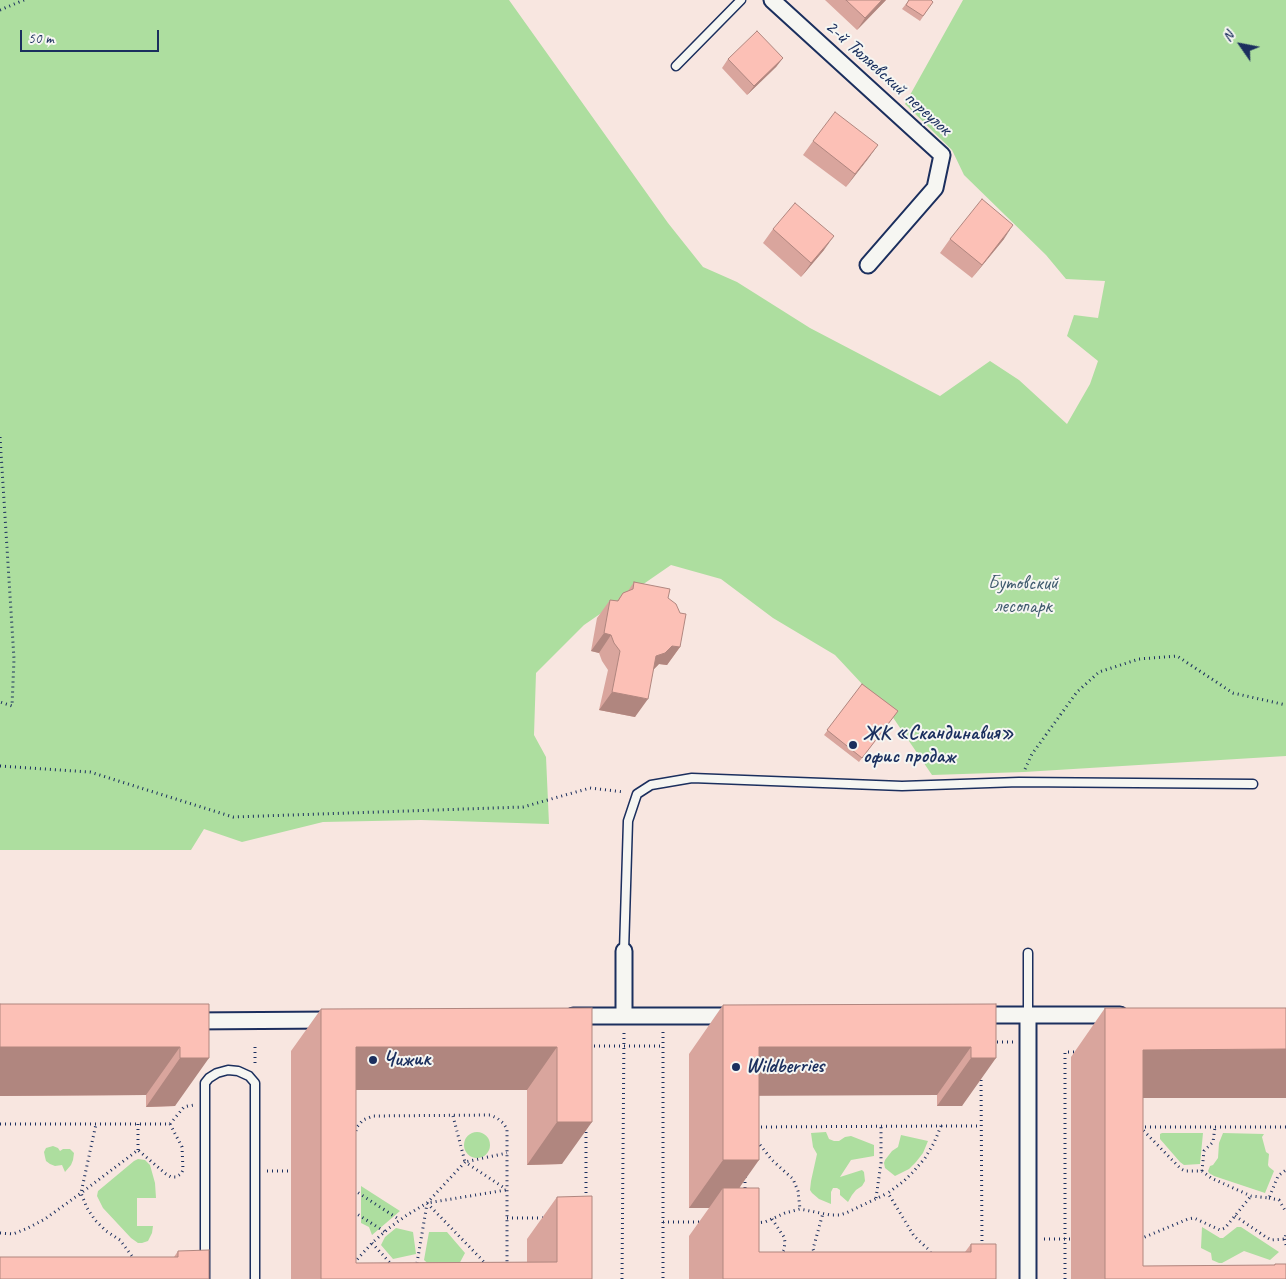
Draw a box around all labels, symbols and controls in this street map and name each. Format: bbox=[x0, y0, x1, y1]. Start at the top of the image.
street label: 2-й Тюляевский переулок bbox=[820, 15, 956, 141]
scale bar bbox=[22, 20, 161, 52]
north arrow bbox=[1216, 20, 1266, 70]
text: N bbox=[1219, 28, 1237, 45]
text: 50 m bbox=[28, 29, 54, 48]
park label: Бутовский лесопарк bbox=[988, 572, 1058, 619]
place label: ЖК «Скандинавия» офис продаж bbox=[863, 722, 1014, 769]
marker: ЖК «Скандинавия» офис продаж bbox=[847, 739, 859, 751]
place label: Чижик bbox=[383, 1048, 431, 1072]
marker: Чижик bbox=[367, 1054, 379, 1066]
place label: Wildberries bbox=[746, 1055, 824, 1079]
marker: Wildberries bbox=[730, 1061, 742, 1073]

